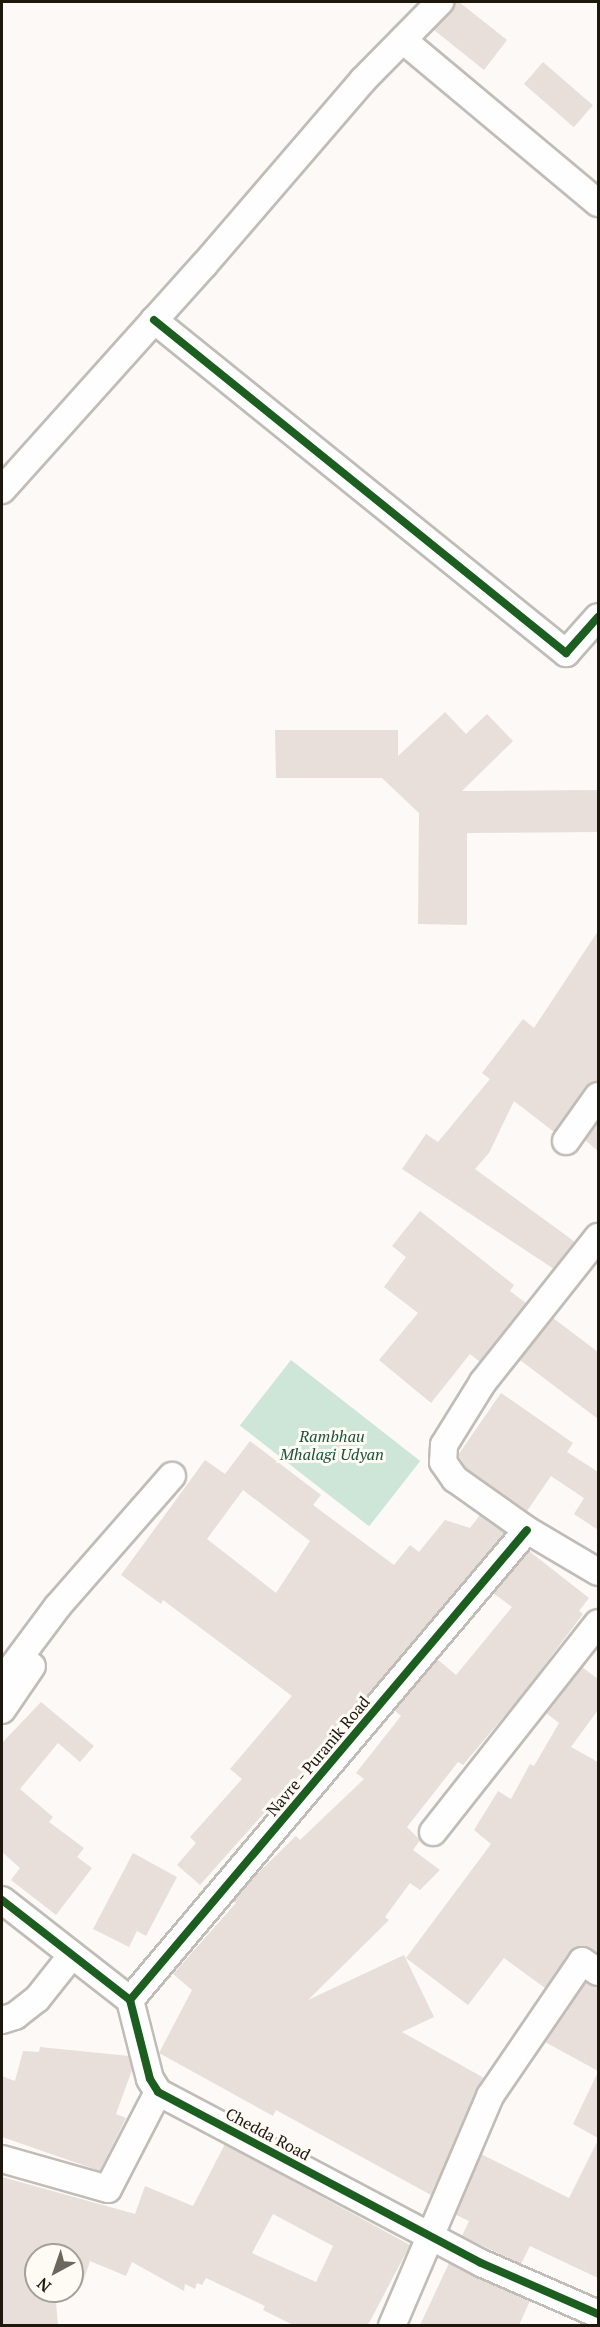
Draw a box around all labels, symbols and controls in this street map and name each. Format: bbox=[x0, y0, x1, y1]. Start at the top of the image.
park label: Rambhau Mhalagi Udyan bbox=[280, 1426, 384, 1464]
street label: Navre - Puranik Road bbox=[262, 1692, 374, 1820]
street label: Chedda Road bbox=[222, 2104, 314, 2164]
north arrow bbox=[24, 2243, 84, 2303]
text: N bbox=[32, 2273, 55, 2298]

